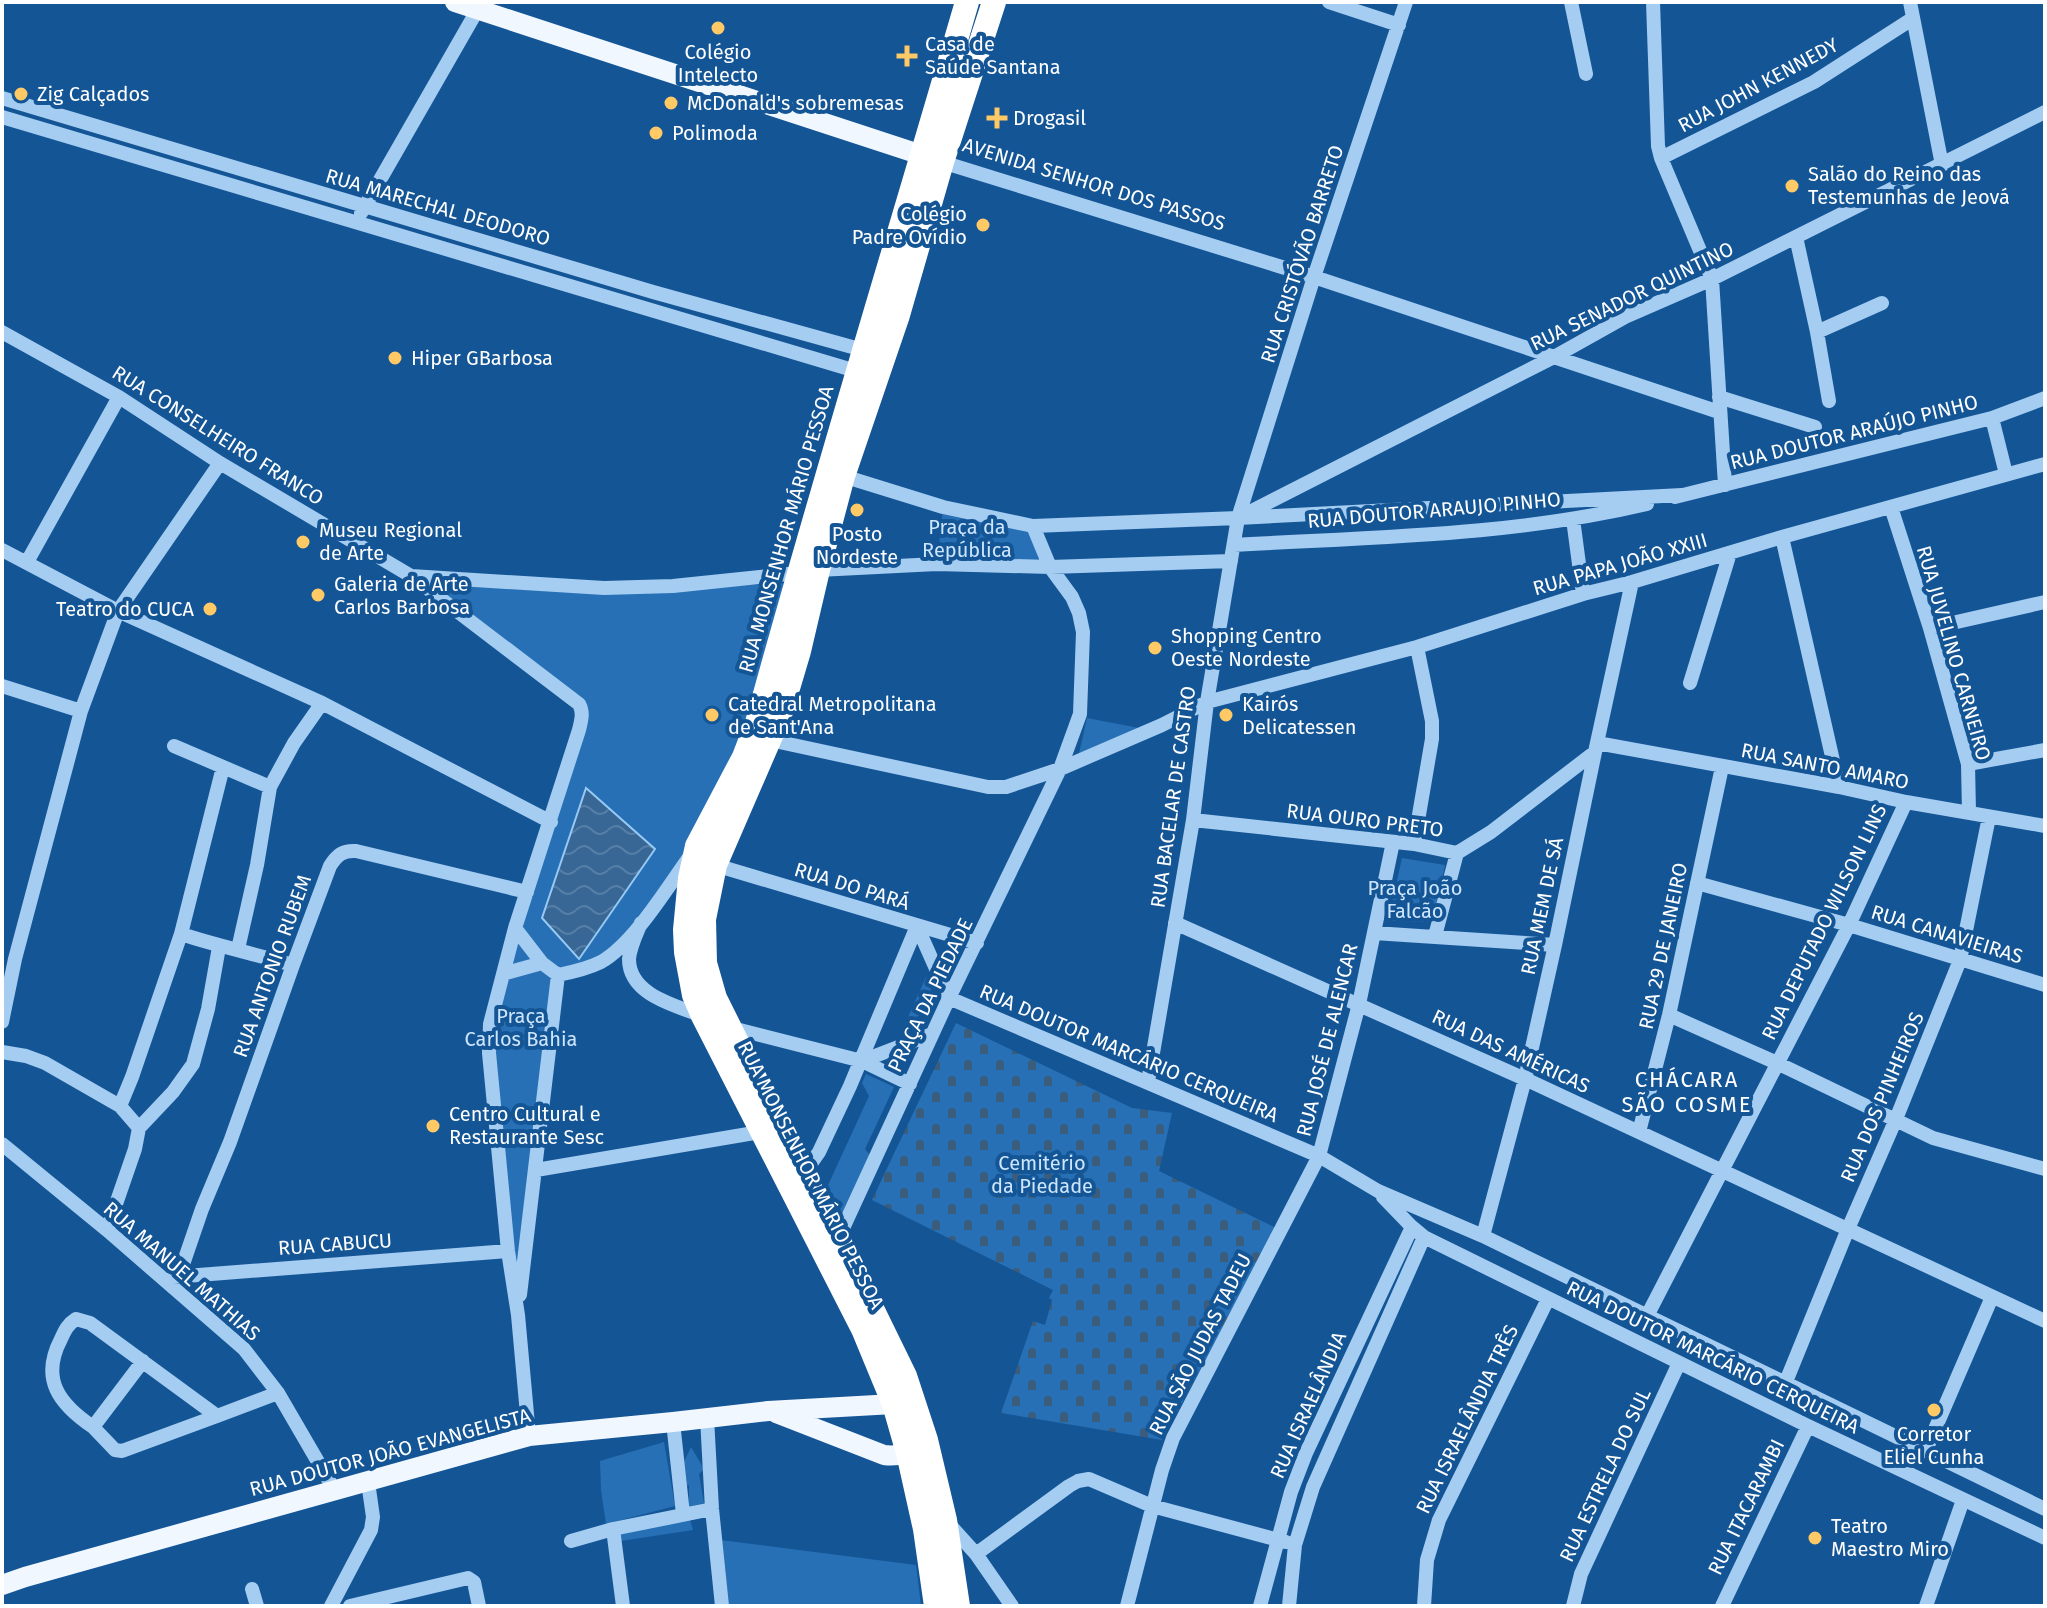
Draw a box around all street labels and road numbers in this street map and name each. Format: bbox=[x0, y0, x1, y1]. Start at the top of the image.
street label: RUA JOHN KENNEDY bbox=[1674, 33, 1842, 137]
street label: AVENIDA SENHOR DOS PASSOS bbox=[960, 133, 1228, 235]
street label: RUA CRISTÓVÃO BARRETO bbox=[1255, 142, 1349, 366]
street label: RUA MARECHAL DEODORO bbox=[323, 163, 553, 251]
street label: RUA SENADOR QUINTINO bbox=[1527, 236, 1737, 356]
street label: RUA CONSELHEIRO FRANCO bbox=[108, 360, 328, 510]
street label: RUA MONSENHOR MÁRIO PESSOA bbox=[733, 382, 839, 675]
street label: RUA DOUTOR ARAÚJO PINHO bbox=[1728, 390, 1980, 474]
street label: RUA DOUTOR ARAUJO PINHO bbox=[1306, 487, 1562, 533]
street label: RUA PAPA JOÃO XXIII bbox=[1530, 528, 1710, 600]
street label: RUA JUVELINO CARNEIRO bbox=[1912, 543, 1996, 763]
street label: RUA BACELAR DE CASTRO bbox=[1146, 684, 1200, 910]
street label: RUA SANTO AMARO bbox=[1739, 738, 1911, 794]
street label: RUA OURO PRETO bbox=[1285, 798, 1445, 842]
street label: RUA DEPUTADO WILSON LINS bbox=[1756, 800, 1892, 1044]
street label: RUA MEM DE SÁ bbox=[1516, 835, 1568, 977]
street label: RUA DO PARÁ bbox=[791, 857, 913, 915]
street label: RUA 29 DE JANEIRO bbox=[1634, 860, 1692, 1032]
street label: RUA ANTONIO RUBEM bbox=[228, 871, 316, 1061]
street label: RUA CANAVIEIRAS bbox=[1868, 900, 2026, 969]
street label: PRAÇA DA PIEDADE bbox=[882, 914, 979, 1076]
street label: RUA JOSÉ DE ALENCAR bbox=[1291, 941, 1363, 1139]
street label: RUA DOUTOR MARCÁRIO CERQUEIRA bbox=[976, 979, 1283, 1127]
street label: RUA DAS AMÉRICAS bbox=[1428, 1004, 1594, 1098]
street label: RUA DOS PINHEIROS bbox=[1835, 1008, 1929, 1186]
street label: RUA MONSENHOR MÁRIO PESSOA bbox=[733, 1037, 890, 1314]
street label: RUA MANUEL MATHIAS bbox=[99, 1196, 265, 1346]
street label: RUA CABUCU bbox=[277, 1228, 393, 1260]
street label: RUA SÃO JUDAS TADEU bbox=[1144, 1249, 1256, 1439]
street label: RUA DOUTOR MARCÁRIO CERQUEIRA bbox=[1563, 1276, 1864, 1439]
street label: RUA ISRAELÂNDIA TRÊS bbox=[1411, 1320, 1523, 1517]
street label: RUA ISRAELÂNDIA bbox=[1265, 1327, 1351, 1482]
street label: RUA ESTRELA DO SUL bbox=[1554, 1384, 1656, 1566]
street label: RUA DOUTOR JOÃO EVANGELISTA bbox=[247, 1403, 534, 1501]
street label: RUA ITACARAMBI bbox=[1703, 1435, 1789, 1579]

